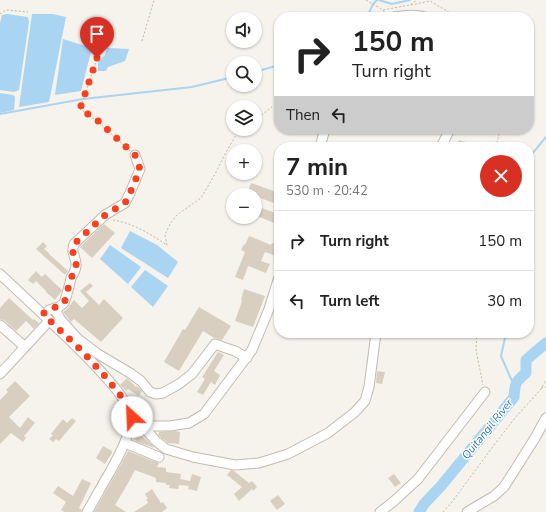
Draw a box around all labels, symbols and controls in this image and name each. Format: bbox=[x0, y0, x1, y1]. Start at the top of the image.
map controls bbox=[226, 12, 262, 224]
button: sound bbox=[226, 12, 262, 48]
pin bbox=[80, 17, 114, 58]
icon: arrive bbox=[86, 23, 108, 45]
text: 150 m bbox=[352, 23, 435, 61]
icon: right bbox=[286, 28, 338, 80]
button: search bbox=[226, 56, 262, 92]
text: Turn right bbox=[352, 59, 431, 83]
button: layers bbox=[226, 100, 262, 136]
icon: left bbox=[328, 104, 350, 126]
text: Then bbox=[286, 105, 320, 125]
button: + bbox=[226, 144, 262, 180]
text: 7 min bbox=[286, 151, 348, 183]
button: close bbox=[480, 155, 522, 197]
text: 530 m · 20:42 bbox=[286, 182, 368, 200]
button: − bbox=[226, 188, 262, 224]
icon: right bbox=[286, 230, 308, 252]
text: Turn right bbox=[320, 231, 389, 251]
text: 150 m bbox=[478, 231, 522, 251]
icon: left bbox=[286, 290, 308, 312]
text: Turn left bbox=[320, 291, 379, 311]
text: 30 m bbox=[487, 291, 522, 311]
water label: Quitangil River bbox=[458, 395, 517, 463]
position arrow bbox=[111, 396, 153, 438]

